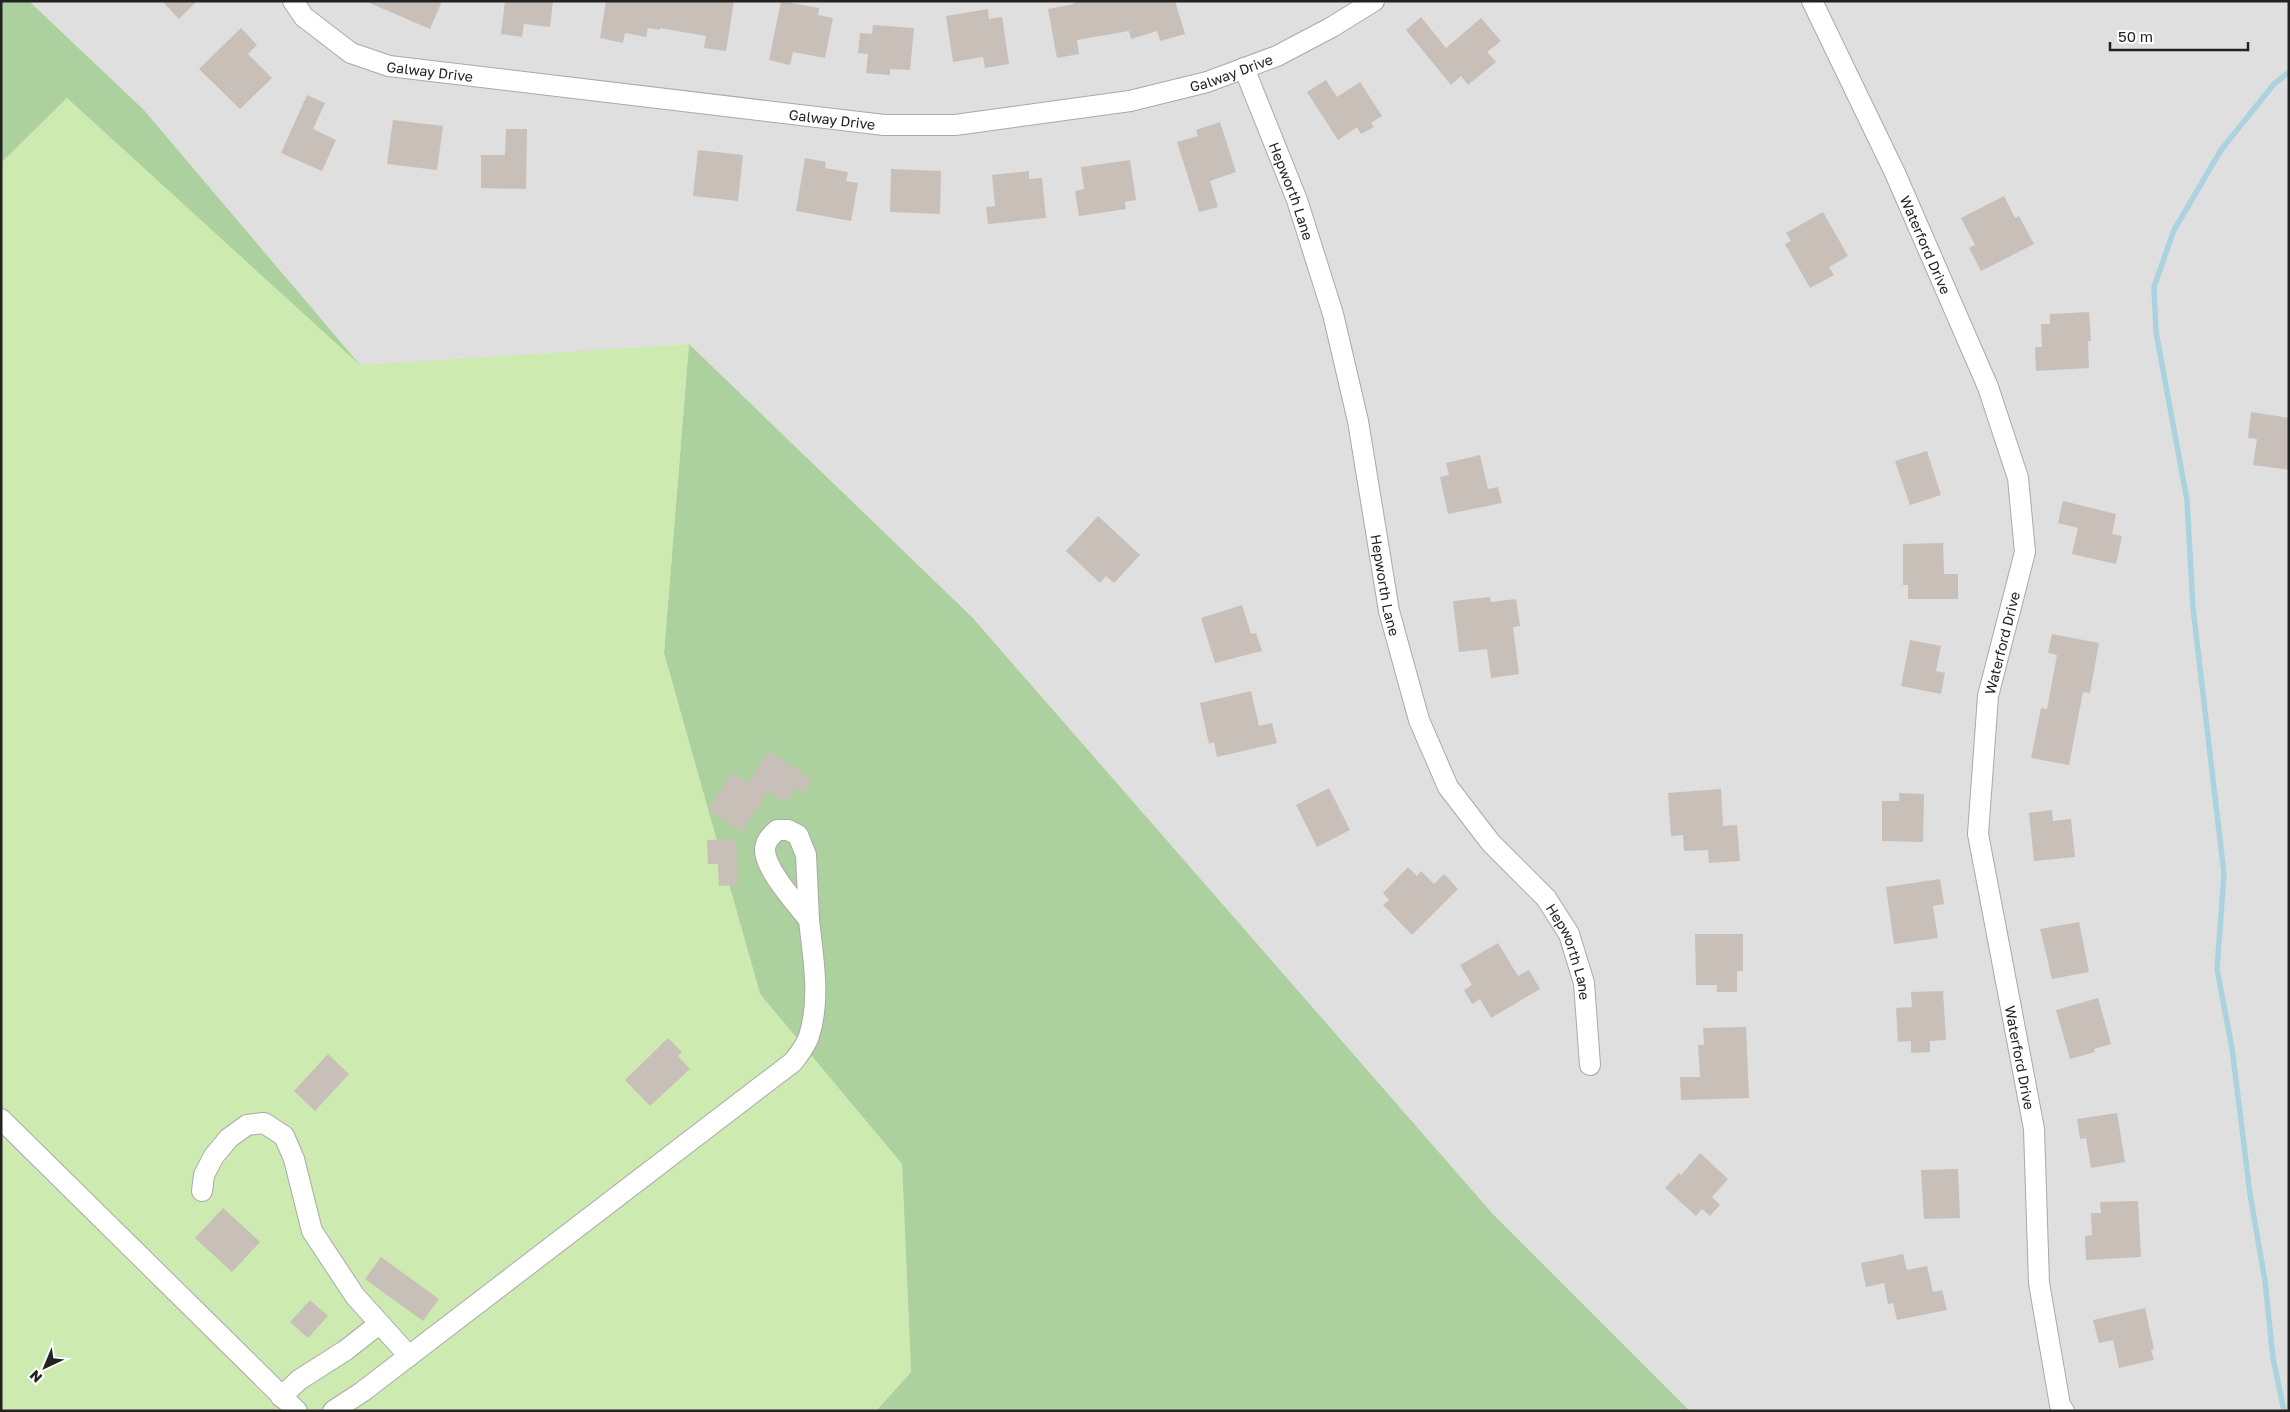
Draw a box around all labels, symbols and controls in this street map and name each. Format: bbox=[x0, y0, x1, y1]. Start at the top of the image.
scale bar bbox=[2110, 20, 2248, 52]
text: 50 m bbox=[2118, 27, 2153, 45]
street label: Galway Drive bbox=[1188, 50, 1275, 94]
street label: Galway Drive bbox=[386, 57, 474, 84]
street label: Galway Drive bbox=[788, 105, 876, 132]
street label: Hepworth Lane bbox=[1266, 139, 1318, 242]
street label: Waterford Drive bbox=[1897, 193, 1955, 296]
street label: Hepworth Lane bbox=[1368, 533, 1404, 638]
street label: Waterford Drive bbox=[1981, 590, 2023, 696]
street label: Hepworth Lane bbox=[1543, 900, 1594, 1001]
street label: Waterford Drive bbox=[2002, 1004, 2039, 1111]
north arrow bbox=[20, 1342, 70, 1392]
text: N bbox=[26, 1367, 45, 1387]

